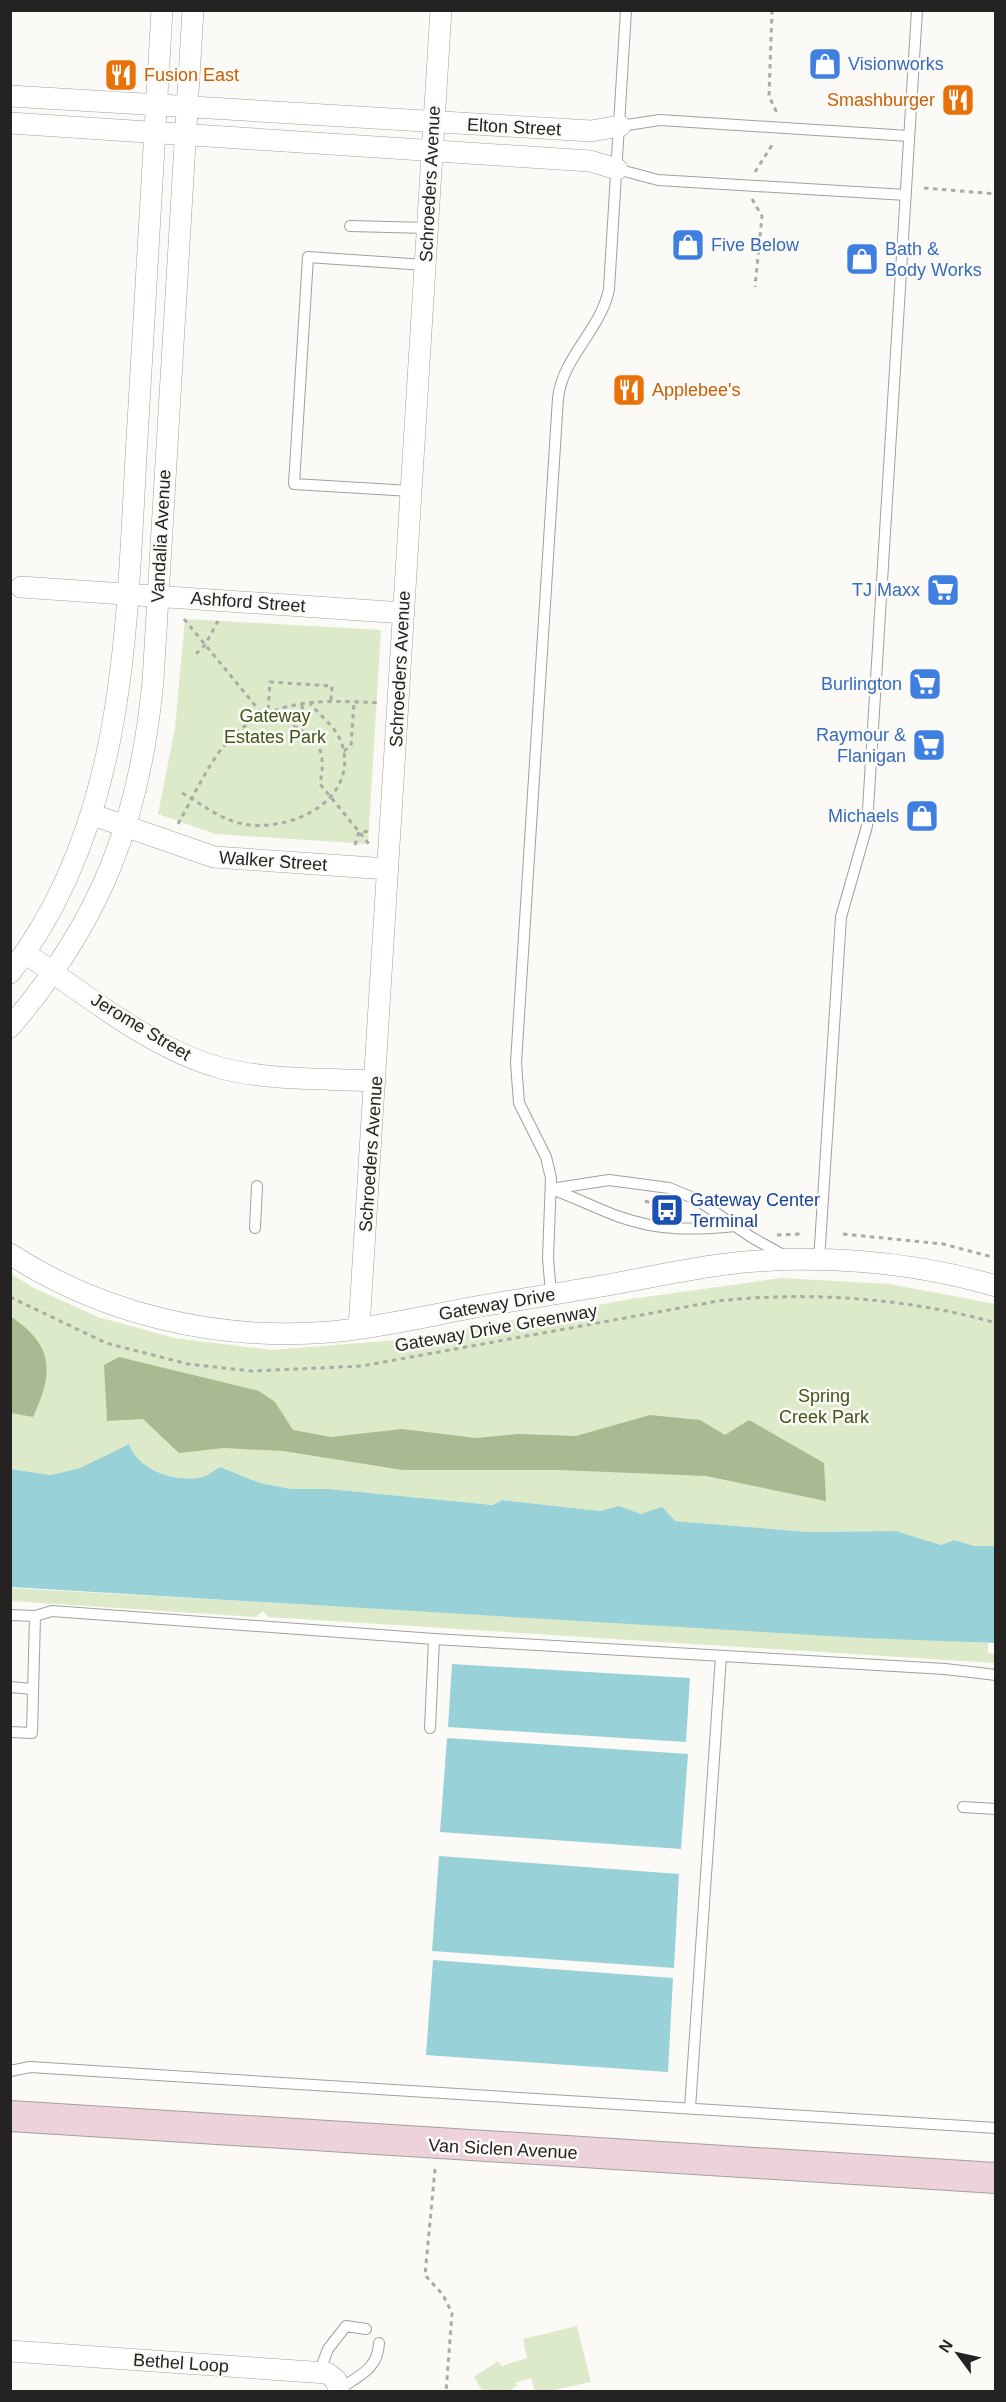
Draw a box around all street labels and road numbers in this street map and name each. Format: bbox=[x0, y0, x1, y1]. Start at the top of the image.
street label: Schroeders Avenue bbox=[416, 105, 444, 263]
street label: Elton Street bbox=[467, 115, 561, 139]
street label: Vandalia Avenue bbox=[148, 469, 174, 603]
street label: Ashford Street bbox=[190, 588, 306, 616]
street label: Schroeders Avenue bbox=[386, 590, 414, 748]
street label: Walker Street bbox=[218, 847, 328, 875]
street label: Jerome Street bbox=[87, 989, 195, 1065]
street label: Schroeders Avenue bbox=[356, 1075, 386, 1233]
street label: Gateway Drive bbox=[437, 1284, 557, 1324]
street label: Gateway Drive Greenway bbox=[393, 1300, 599, 1356]
street label: Van Siclen Avenue bbox=[428, 2135, 578, 2163]
street label: Bethel Loop bbox=[132, 2350, 230, 2376]

